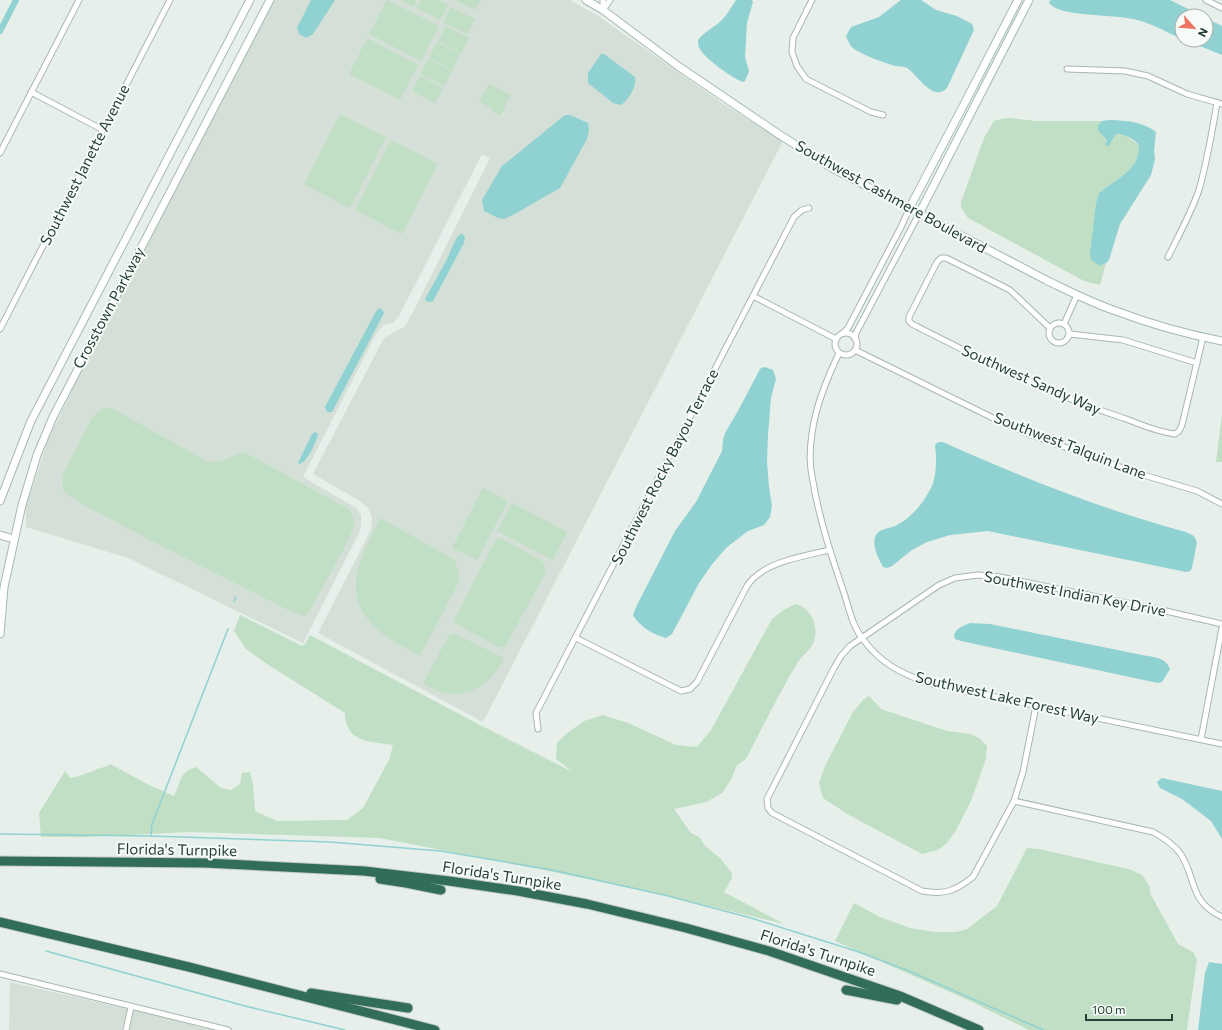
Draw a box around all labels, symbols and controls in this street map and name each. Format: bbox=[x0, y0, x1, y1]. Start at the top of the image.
north arrow bbox=[1174, 8, 1214, 48]
text: N bbox=[1196, 26, 1211, 39]
street label: Southwest Janette Avenue bbox=[36, 81, 133, 248]
street label: Southwest Cashmere Boulevard bbox=[793, 136, 990, 256]
street label: Crosstown Parkway bbox=[68, 243, 148, 371]
street label: Southwest Sandy Way bbox=[959, 340, 1104, 418]
street label: Southwest Rocky Bayou Terrace bbox=[607, 366, 721, 567]
street label: Southwest Talquin Lane bbox=[992, 408, 1149, 482]
street label: Southwest Indian Key Drive bbox=[983, 567, 1168, 620]
street label: Southwest Lake Forest Way bbox=[914, 667, 1101, 727]
street label: Florida's Turnpike bbox=[117, 839, 237, 859]
street label: Florida's Turnpike bbox=[441, 857, 563, 893]
street label: Florida's Turnpike bbox=[758, 925, 878, 979]
scale bar bbox=[1086, 996, 1172, 1022]
text: 100 m bbox=[1092, 1002, 1126, 1016]

